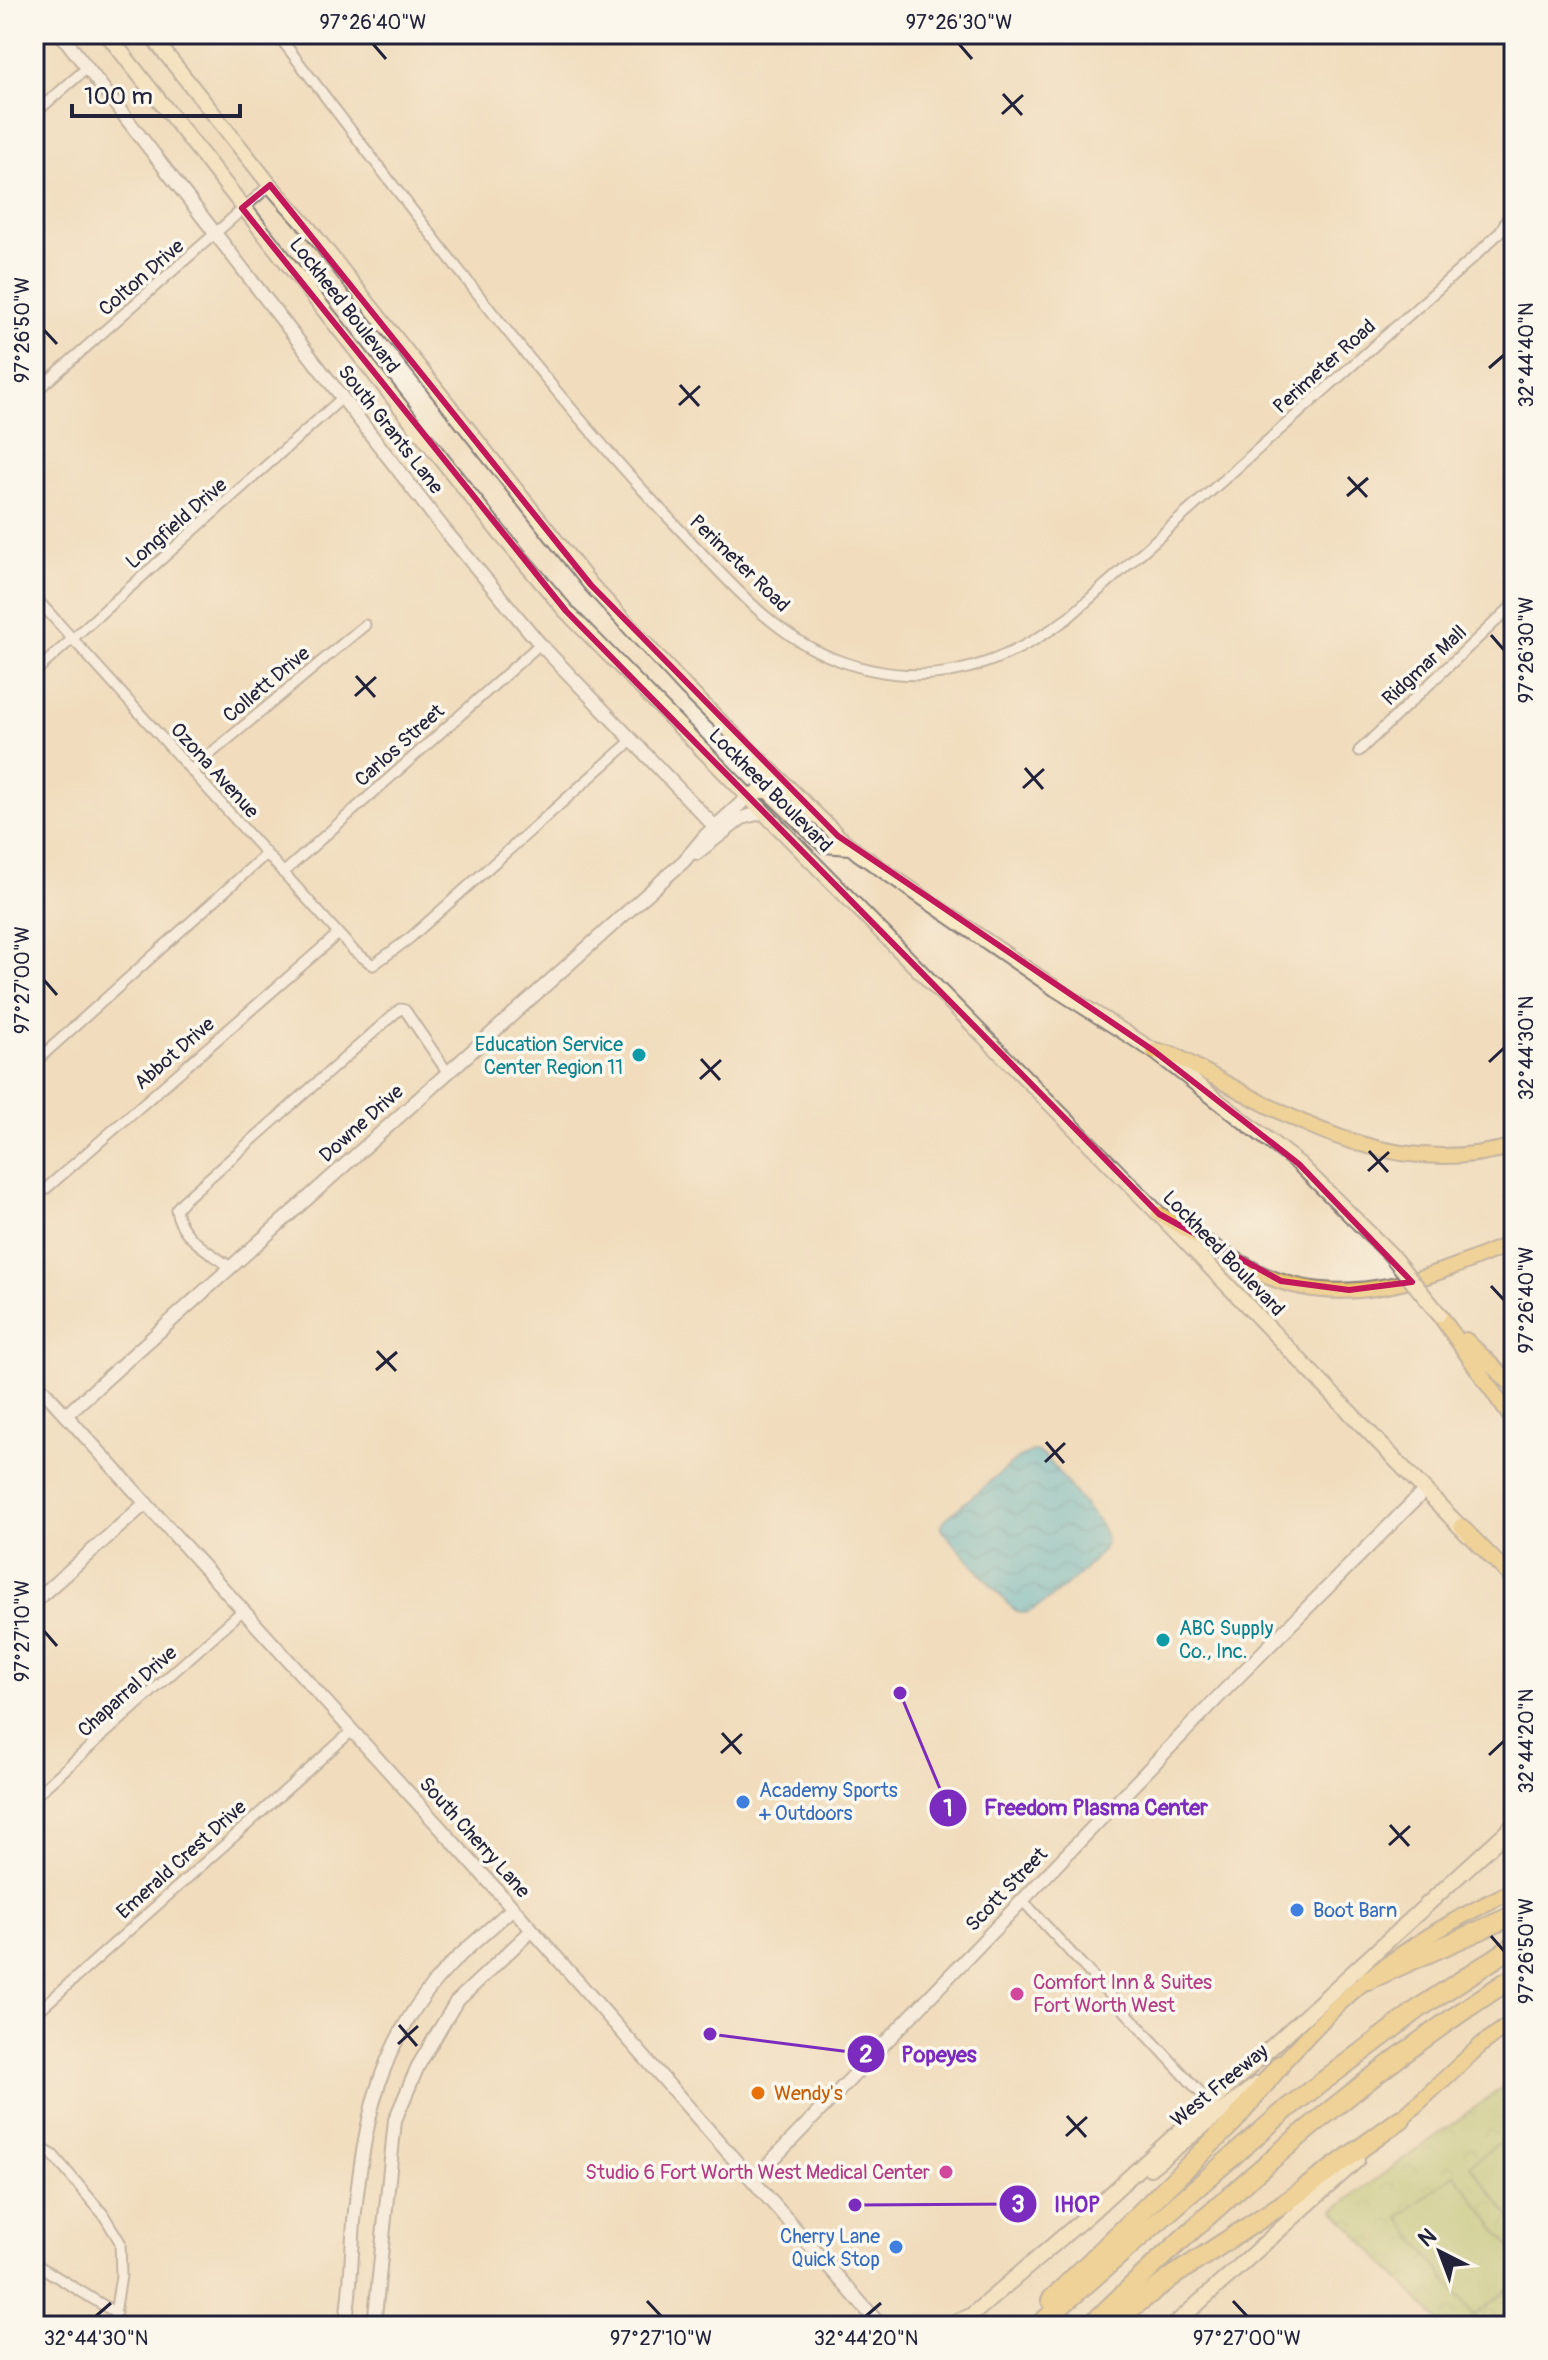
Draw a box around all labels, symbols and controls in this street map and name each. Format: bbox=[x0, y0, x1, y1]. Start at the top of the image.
text: 97°26'40"W bbox=[320, 10, 426, 35]
text: 97°26'30"W bbox=[906, 10, 1012, 35]
scale bar bbox=[72, 68, 240, 118]
text: 100 m bbox=[84, 82, 153, 111]
street label: Lockheed Boulevard bbox=[284, 232, 405, 378]
street label: Colton Drive bbox=[94, 233, 189, 321]
text: 97°26'50"W bbox=[10, 277, 35, 383]
text: 32°44'40"N bbox=[1514, 302, 1539, 408]
street label: Perimeter Road bbox=[1268, 314, 1381, 419]
street label: South Grants Lane bbox=[332, 360, 449, 499]
street label: Longfield Drive bbox=[120, 472, 232, 574]
street label: Perimeter Road bbox=[684, 509, 795, 617]
text: 97°26'30"W bbox=[1514, 597, 1539, 703]
street label: Ridgmar Mall bbox=[1377, 620, 1472, 711]
street label: Collett Drive bbox=[218, 641, 315, 728]
street label: Carlos Street bbox=[349, 698, 450, 792]
street label: Ozona Avenue bbox=[165, 717, 264, 823]
street label: Lockheed Boulevard bbox=[703, 723, 838, 858]
text: 97°27'00"W bbox=[10, 926, 35, 1034]
text: 32°44'30"N bbox=[1514, 996, 1539, 1100]
street label: Abbot Drive bbox=[129, 1012, 220, 1095]
place label: Education Service Center Region 11 bbox=[475, 1032, 623, 1080]
marker: Education Service Center Region 11 bbox=[630, 1046, 648, 1064]
street label: Downe Drive bbox=[314, 1079, 409, 1168]
street label: Lockheed Boulevard bbox=[1157, 1185, 1290, 1321]
text: 97°26'40"W bbox=[1514, 1247, 1539, 1353]
text: 97°27'10"W bbox=[10, 1580, 35, 1682]
place label: ABC Supply Co., Inc. bbox=[1179, 1616, 1274, 1664]
marker: ABC Supply Co., Inc. bbox=[1154, 1631, 1172, 1649]
street label: Chaparral Drive bbox=[72, 1640, 182, 1743]
text: 32°44'20"N bbox=[1514, 1689, 1539, 1793]
street label: South Cherry Lane bbox=[414, 1772, 536, 1903]
place label: Academy Sports + Outdoors bbox=[758, 1778, 898, 1826]
callout: Freedom Plasma Center bbox=[928, 1785, 1224, 1831]
marker: Academy Sports + Outdoors bbox=[734, 1793, 752, 1811]
street label: Emerald Crest Drive bbox=[111, 1794, 252, 1924]
text: 1 bbox=[943, 1794, 953, 1823]
text: Freedom Plasma Center bbox=[984, 1794, 1209, 1822]
street label: Scott Street bbox=[960, 1841, 1053, 1937]
place label: Boot Barn bbox=[1313, 1898, 1397, 1923]
text: 97°26'50"W bbox=[1514, 1898, 1539, 2004]
marker: Boot Barn bbox=[1288, 1901, 1306, 1919]
place label: Comfort Inn & Suites Fort Worth West bbox=[1033, 1970, 1212, 2018]
marker: Comfort Inn & Suites Fort Worth West bbox=[1008, 1985, 1026, 2003]
callout: Popeyes bbox=[846, 2031, 993, 2077]
street label: West Freeway bbox=[1166, 2038, 1273, 2132]
text: 2 bbox=[859, 2040, 873, 2069]
text: Popeyes bbox=[901, 2041, 977, 2069]
place label: Wendy's bbox=[774, 2081, 843, 2106]
marker: Wendy's bbox=[749, 2084, 767, 2102]
place label: Studio 6 Fort Worth West Medical Center bbox=[585, 2160, 930, 2185]
marker: Studio 6 Fort Worth West Medical Center bbox=[937, 2163, 955, 2181]
callout: IHOP bbox=[998, 2181, 1116, 2227]
text: 3 bbox=[1011, 2190, 1025, 2219]
text: IHOP bbox=[1054, 2191, 1100, 2219]
north arrow bbox=[1400, 2212, 1480, 2292]
text: N bbox=[1412, 2222, 1442, 2253]
place label: Cherry Lane Quick Stop bbox=[780, 2224, 880, 2272]
marker: Cherry Lane Quick Stop bbox=[887, 2238, 905, 2256]
text: 32°44'30"N bbox=[44, 2326, 148, 2351]
text: 97°27'10"W bbox=[610, 2326, 712, 2351]
text: 32°44'20"N bbox=[814, 2326, 918, 2351]
text: 97°27'00"W bbox=[1193, 2326, 1301, 2351]

